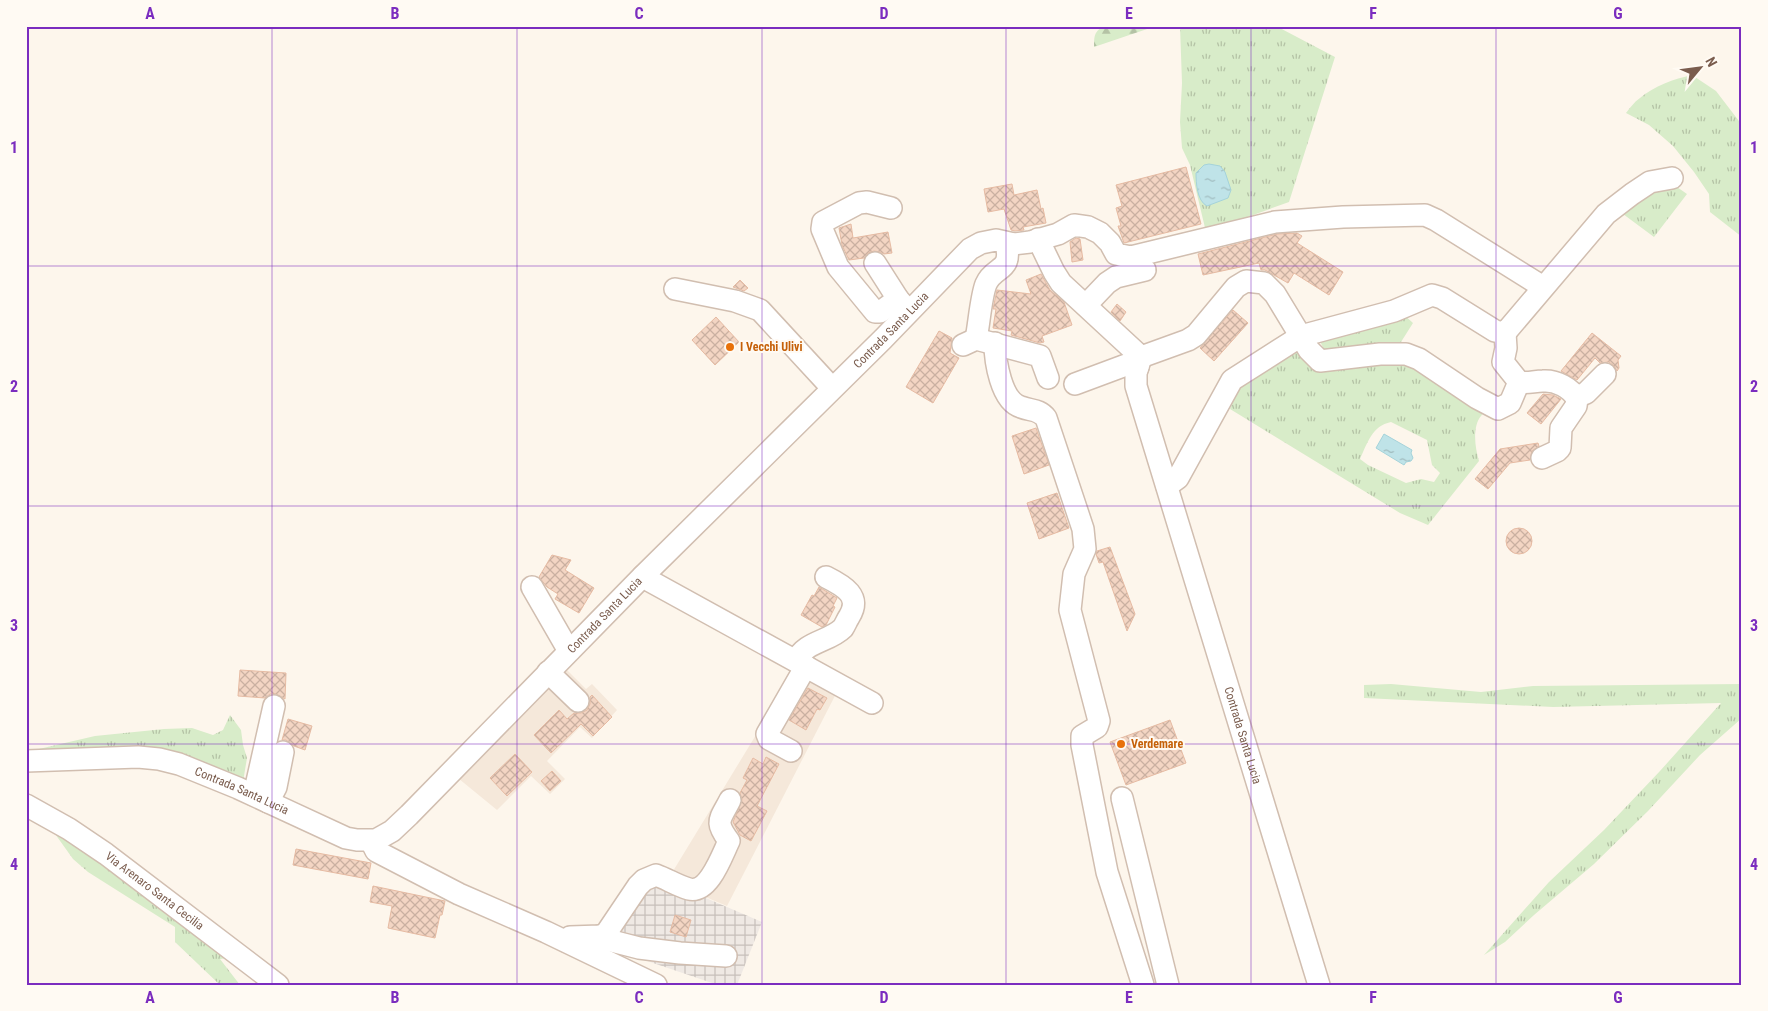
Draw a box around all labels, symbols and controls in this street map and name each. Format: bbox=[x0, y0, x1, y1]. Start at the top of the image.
text: A bbox=[145, 4, 155, 23]
text: B bbox=[391, 4, 400, 23]
text: C bbox=[634, 4, 644, 23]
text: D bbox=[879, 4, 889, 23]
text: E bbox=[1125, 4, 1133, 23]
text: F bbox=[1369, 4, 1377, 23]
text: G bbox=[1613, 4, 1623, 23]
north arrow bbox=[1676, 42, 1726, 92]
text: N bbox=[1702, 54, 1720, 69]
text: 1 bbox=[10, 138, 18, 157]
text: 1 bbox=[1750, 138, 1758, 157]
street label: Contrada Santa Lucia bbox=[851, 289, 932, 371]
place label: I Vecchi Ulivi bbox=[740, 340, 802, 354]
marker: I Vecchi Ulivi bbox=[724, 341, 736, 353]
text: 2 bbox=[10, 377, 18, 396]
text: 2 bbox=[1750, 377, 1758, 396]
street label: Contrada Santa Lucia bbox=[564, 574, 645, 656]
text: 3 bbox=[10, 616, 18, 635]
text: 3 bbox=[1750, 616, 1758, 635]
street label: Contrada Santa Lucia bbox=[1221, 685, 1264, 786]
place label: Verdemare bbox=[1131, 737, 1183, 751]
marker: Verdemare bbox=[1115, 738, 1127, 750]
street label: Contrada Santa Lucia bbox=[193, 764, 291, 818]
street label: Via Arenaro Santa Cecilia bbox=[103, 849, 207, 933]
text: 4 bbox=[10, 855, 18, 874]
text: 4 bbox=[1750, 855, 1758, 874]
text: A bbox=[145, 988, 155, 1007]
text: B bbox=[391, 988, 400, 1007]
text: C bbox=[634, 988, 644, 1007]
text: D bbox=[879, 988, 889, 1007]
text: E bbox=[1125, 988, 1133, 1007]
text: F bbox=[1369, 988, 1377, 1007]
text: G bbox=[1613, 988, 1623, 1007]

